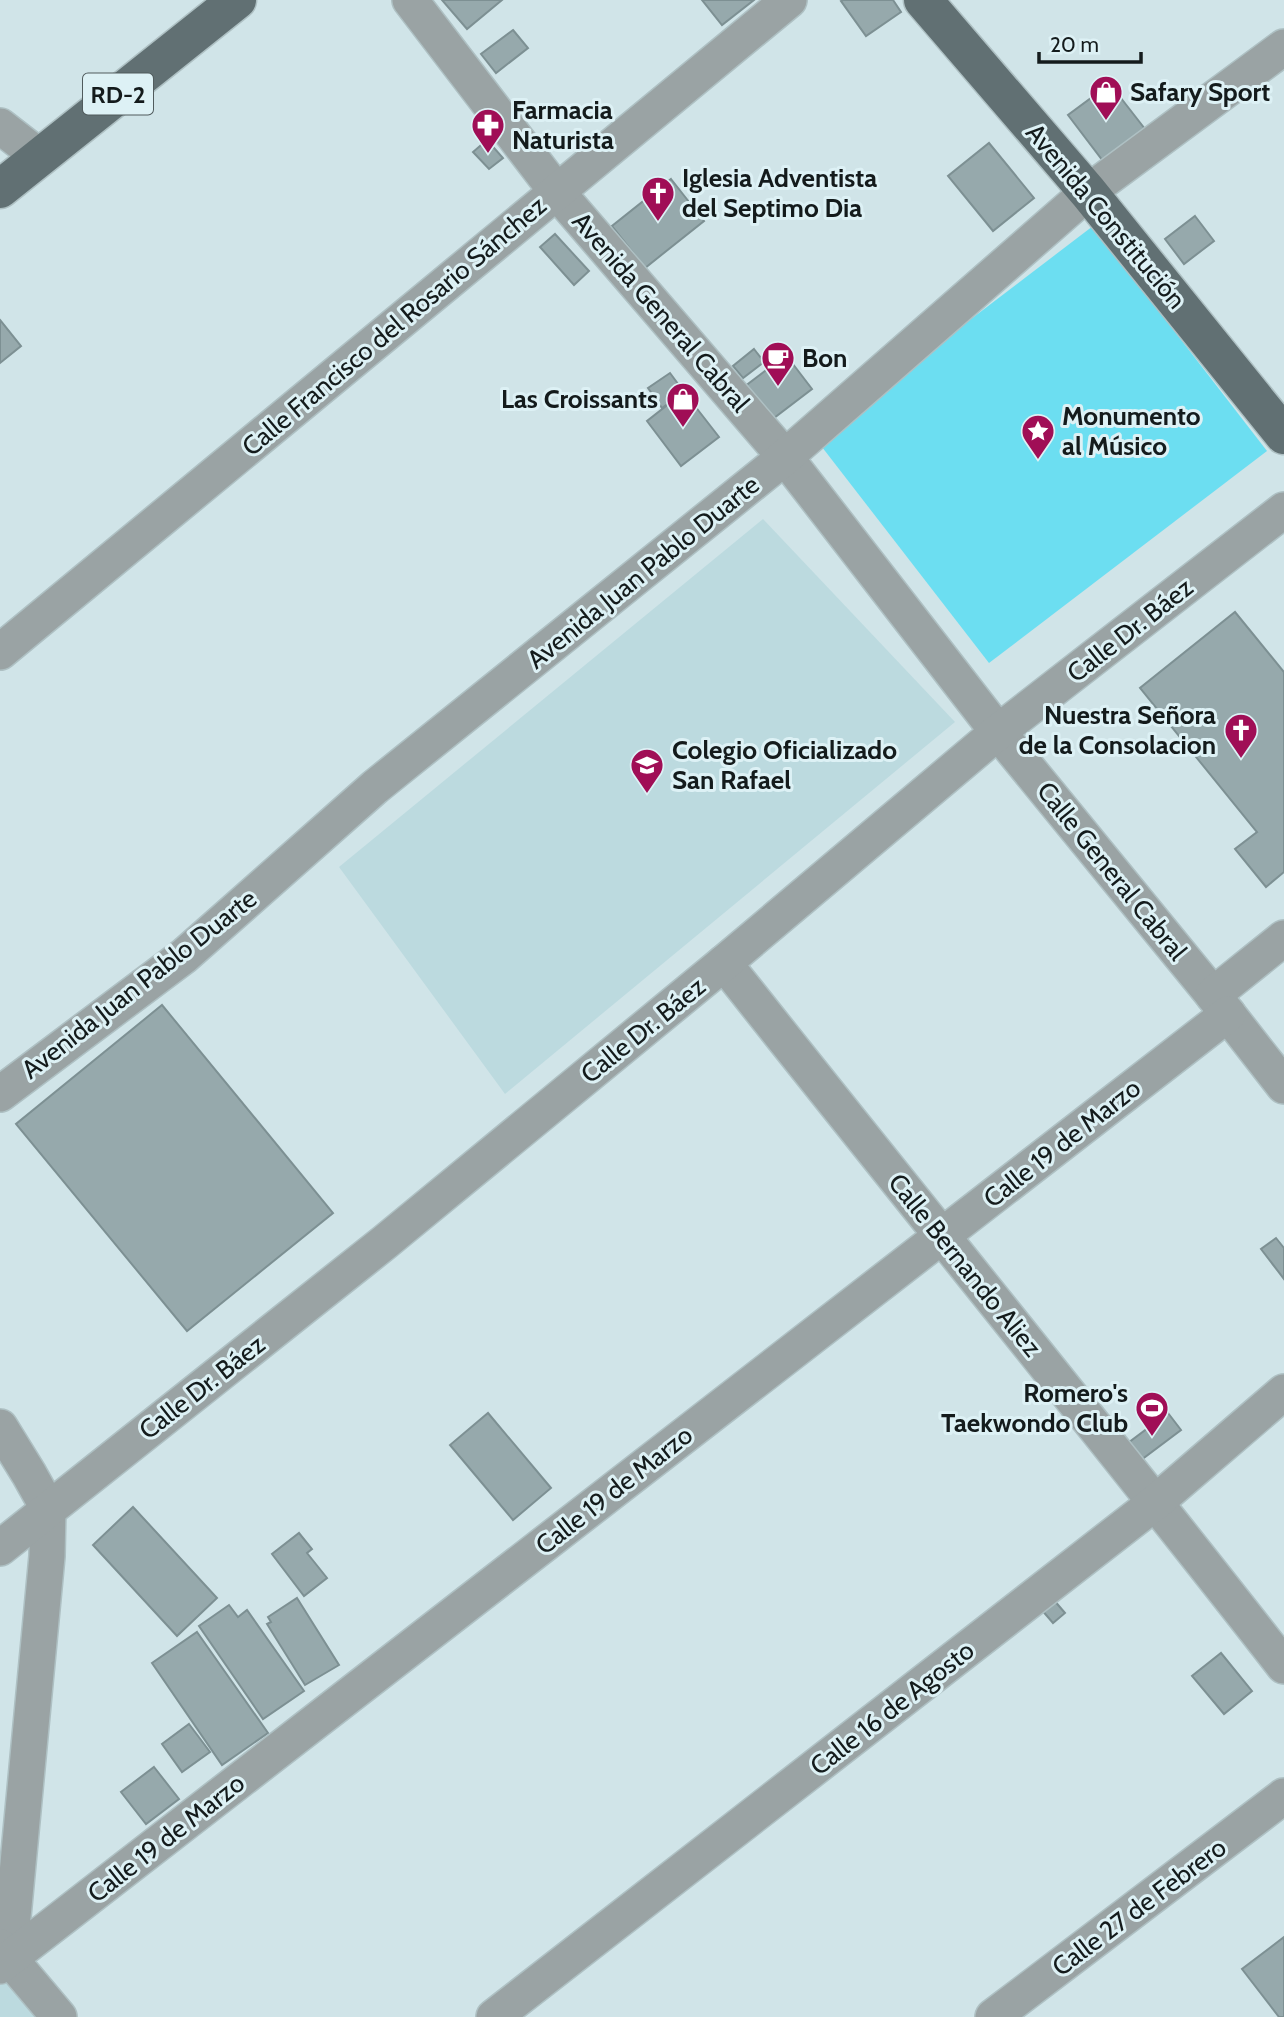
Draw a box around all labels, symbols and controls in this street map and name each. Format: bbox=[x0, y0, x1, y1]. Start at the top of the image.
scale bar bbox=[1039, 21, 1140, 65]
text: 20 m bbox=[1050, 32, 1099, 57]
shop icon: Safary Sport bbox=[1087, 73, 1125, 122]
road number: RD-2 bbox=[83, 74, 153, 114]
place label: Safary Sport bbox=[1130, 76, 1270, 108]
place label: Farmacia Naturista bbox=[512, 94, 614, 156]
pharmacy icon: Farmacia Naturista bbox=[469, 106, 507, 155]
street label: Avenida Constitución bbox=[1019, 117, 1193, 315]
place label: Iglesia Adventista del Septimo Dia bbox=[682, 162, 877, 224]
church icon: Iglesia Adventista del Septimo Dia bbox=[639, 174, 677, 223]
street label: Calle Francisco del Rosario Sánchez bbox=[235, 189, 553, 463]
street label: Avenida General Cabral bbox=[565, 206, 757, 418]
cafe icon: Bon bbox=[759, 339, 797, 388]
place label: Bon bbox=[802, 342, 847, 374]
shop icon: Las Croissants bbox=[664, 380, 702, 429]
place label: Las Croissants bbox=[501, 383, 658, 415]
place label: Monumento al Músico bbox=[1062, 400, 1201, 462]
place icon: Monumento al Músico bbox=[1019, 412, 1057, 461]
street label: Avenida Juan Pablo Duarte bbox=[521, 469, 765, 675]
street label: Calle Dr. Báez bbox=[1061, 571, 1199, 689]
place label: Nuestra Señora de la Consolacion bbox=[1019, 699, 1216, 761]
church icon: Nuestra Señora de la Consolacion bbox=[1222, 711, 1260, 760]
place label: Colegio Oficializado San Rafael bbox=[672, 734, 897, 796]
school or university icon: Colegio Oficializado San Rafael bbox=[628, 746, 666, 795]
street label: Calle General Cabral bbox=[1030, 775, 1194, 967]
street label: Avenida Juan Pablo Duarte bbox=[15, 882, 263, 1086]
street label: Calle Dr. Báez bbox=[574, 970, 712, 1090]
street label: Calle 19 de Marzo bbox=[977, 1072, 1147, 1214]
street label: Calle Bernando Aliez bbox=[881, 1167, 1049, 1363]
street label: Calle Dr. Báez bbox=[133, 1328, 271, 1446]
place label: Romero's Taekwondo Club bbox=[941, 1377, 1128, 1439]
sports icon: Romero's Taekwondo Club bbox=[1133, 1389, 1171, 1438]
street label: Calle 19 de Marzo bbox=[529, 1419, 699, 1561]
street label: Calle 16 de Agosto bbox=[804, 1634, 980, 1782]
street label: Calle 19 de Marzo bbox=[81, 1767, 251, 1909]
street label: Calle 27 de Febrero bbox=[1046, 1831, 1232, 1983]

